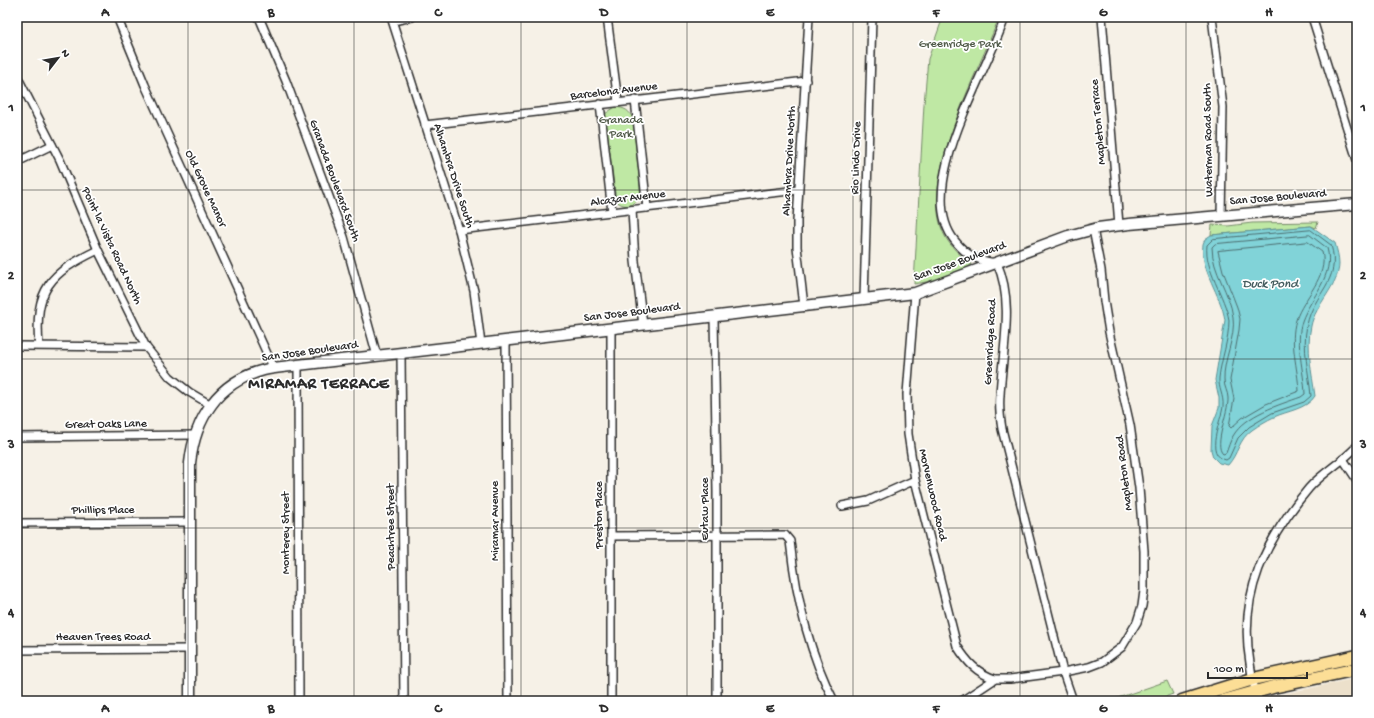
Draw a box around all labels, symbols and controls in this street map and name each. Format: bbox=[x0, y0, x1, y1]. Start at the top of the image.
text: A bbox=[100, 6, 110, 21]
text: B bbox=[267, 6, 276, 21]
text: C bbox=[433, 6, 443, 21]
text: D bbox=[599, 6, 609, 21]
text: E bbox=[766, 6, 775, 21]
text: F bbox=[932, 6, 941, 21]
text: G bbox=[1099, 6, 1108, 21]
text: H bbox=[1265, 6, 1273, 21]
north arrow bbox=[38, 38, 78, 78]
park label: Greenridge Park bbox=[919, 38, 1003, 52]
text: N bbox=[58, 48, 72, 60]
street label: Mapleton Terrace bbox=[1088, 78, 1110, 165]
street label: Barcelona Avenue bbox=[569, 80, 659, 104]
street label: Waterman Road South bbox=[1201, 82, 1217, 197]
text: 1 bbox=[7, 101, 14, 116]
text: 1 bbox=[1359, 101, 1366, 116]
street label: Alhambra Drive North bbox=[780, 105, 800, 216]
park label: Granada Park bbox=[599, 114, 644, 142]
street label: Granada Boulevard South bbox=[305, 118, 363, 245]
street label: Rio Lindo Drive bbox=[849, 121, 865, 195]
street label: Alhambra Drive South bbox=[429, 122, 477, 231]
street label: Old Grove Manor bbox=[181, 148, 230, 231]
street label: Point la Vista Road North bbox=[77, 184, 145, 307]
street label: Alcazar Avenue bbox=[590, 187, 667, 211]
street label: San Jose Boulevard bbox=[1229, 187, 1328, 209]
street label: San Jose Boulevard bbox=[912, 239, 1009, 285]
text: 2 bbox=[8, 269, 15, 284]
text: 2 bbox=[1360, 269, 1367, 284]
water label: Duck Pond bbox=[1242, 277, 1299, 292]
street label: Greenridge Road bbox=[982, 298, 1000, 385]
street label: San Jose Boulevard bbox=[583, 300, 682, 326]
street label: San Jose Boulevard bbox=[261, 338, 360, 366]
district label: MIRAMAR TERRACE bbox=[248, 376, 390, 395]
street label: Great Oaks Lane bbox=[65, 417, 148, 433]
street label: Mapleton Road bbox=[1113, 434, 1137, 511]
text: 3 bbox=[7, 438, 15, 453]
text: 3 bbox=[1359, 438, 1367, 453]
street label: Morvenwood Road bbox=[915, 448, 950, 543]
street label: Eutaw Place bbox=[699, 477, 713, 541]
street label: Miramar Avenue bbox=[489, 480, 503, 561]
street label: Preston Place bbox=[593, 481, 607, 550]
street label: Peachtree Street bbox=[385, 483, 399, 571]
street label: Monterey Street bbox=[280, 491, 294, 574]
street label: Phillips Place bbox=[71, 504, 135, 518]
text: 4 bbox=[7, 606, 15, 621]
text: 4 bbox=[1359, 606, 1367, 621]
street label: Heaven Trees Road bbox=[56, 631, 151, 645]
scale bar bbox=[1208, 654, 1307, 680]
text: 100 m bbox=[1213, 663, 1244, 677]
text: A bbox=[100, 702, 110, 717]
text: B bbox=[267, 702, 276, 717]
text: C bbox=[433, 702, 443, 717]
text: D bbox=[599, 702, 609, 717]
text: E bbox=[766, 702, 775, 717]
text: F bbox=[932, 702, 941, 717]
text: G bbox=[1099, 702, 1108, 717]
text: H bbox=[1265, 702, 1273, 717]

